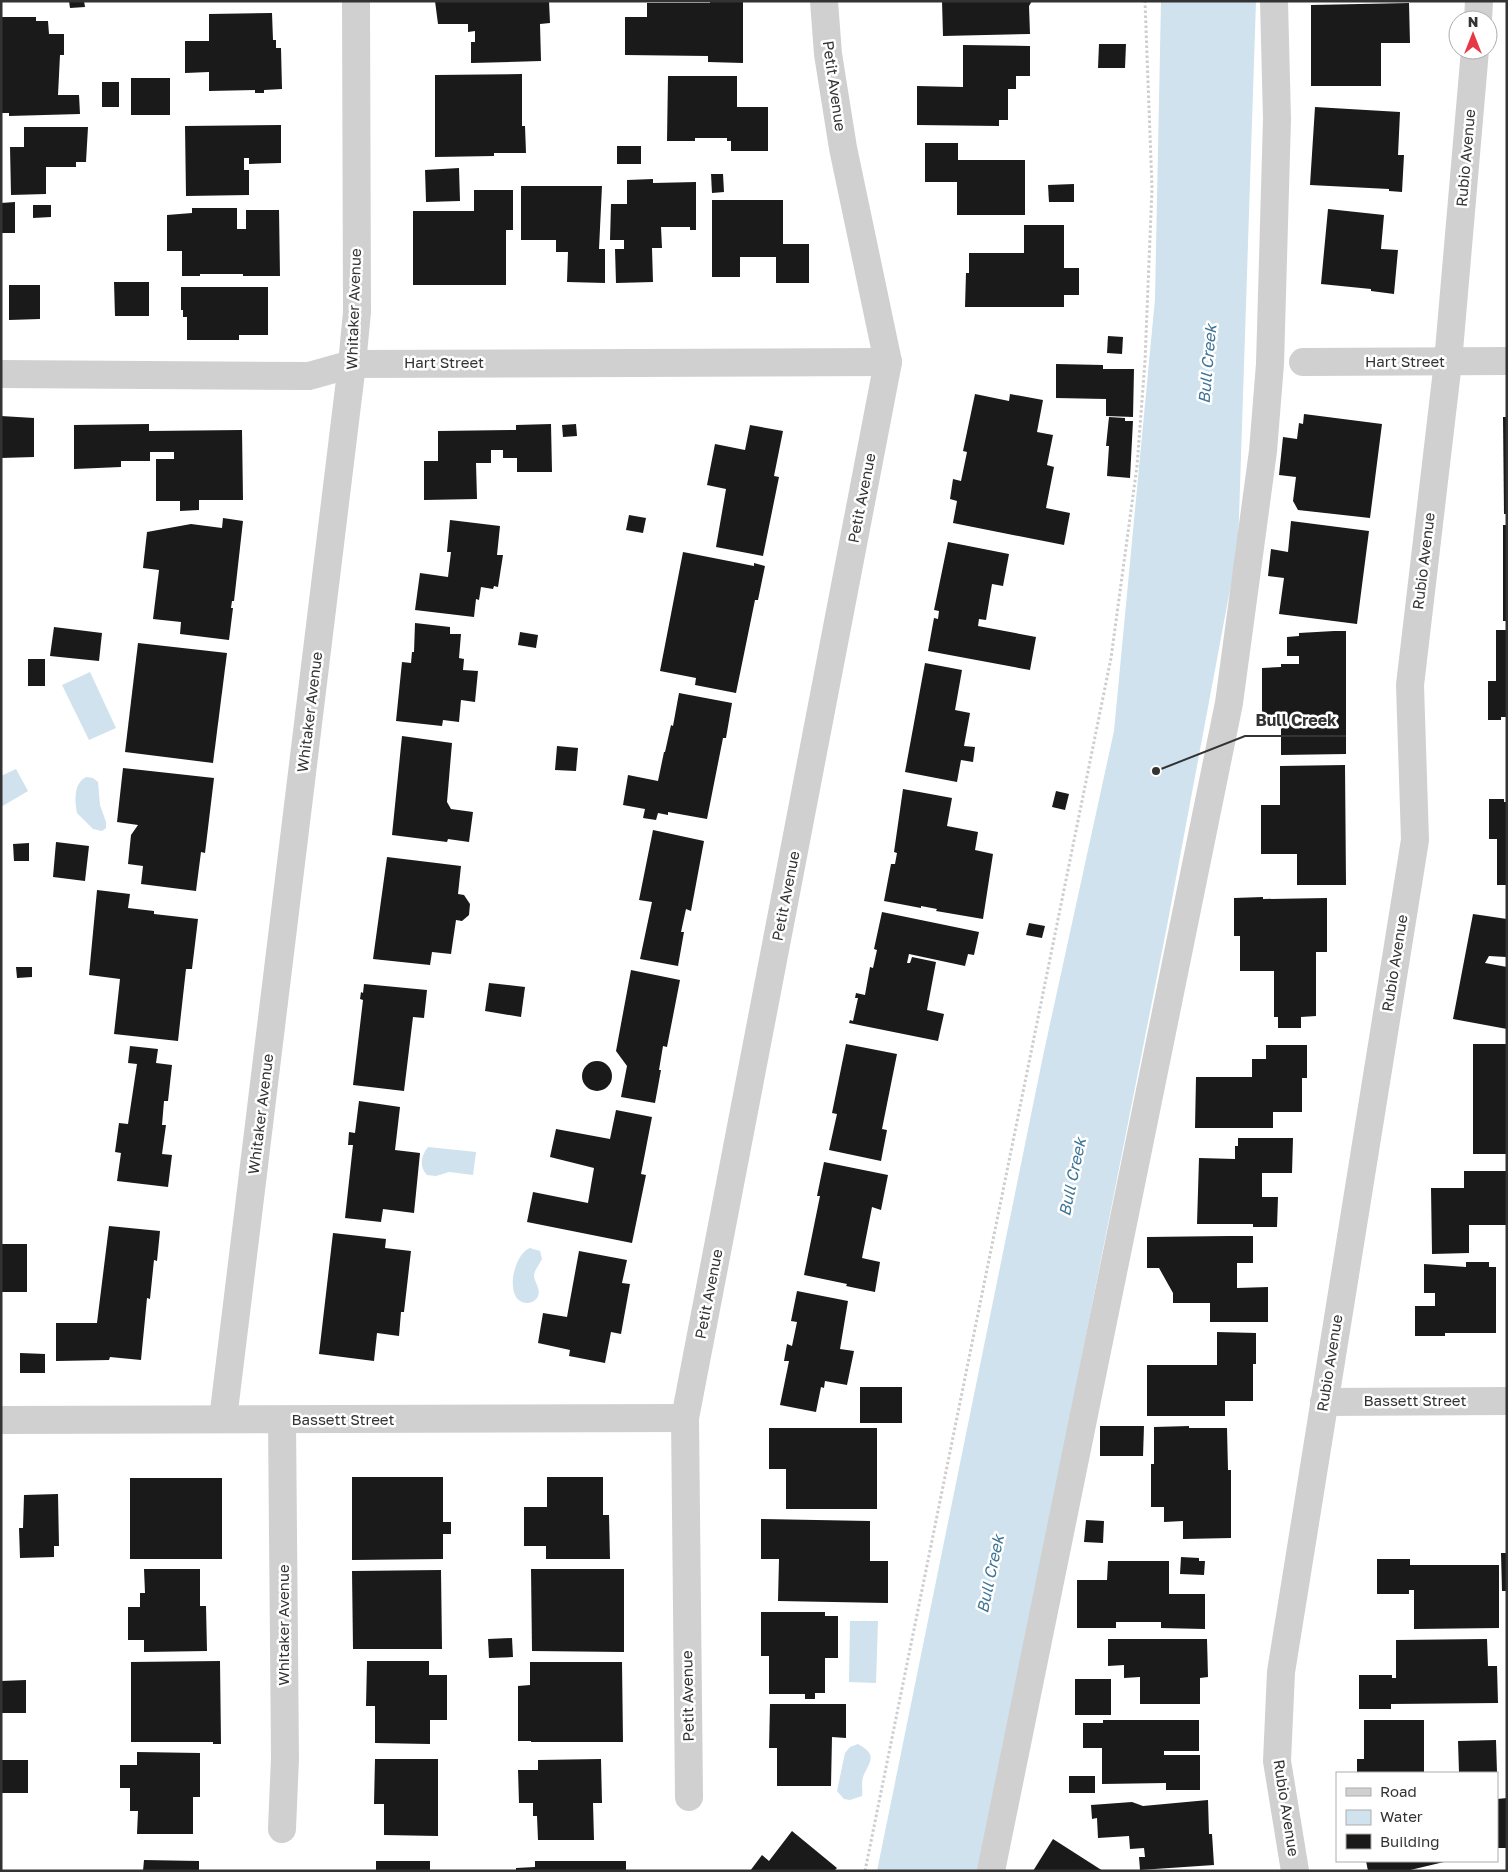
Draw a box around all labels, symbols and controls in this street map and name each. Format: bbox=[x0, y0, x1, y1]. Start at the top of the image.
north arrow bbox=[1448, 10, 1498, 60]
text: N bbox=[1468, 13, 1478, 30]
street label: Petit Avenue bbox=[820, 39, 850, 133]
street label: Rubio Avenue bbox=[1452, 108, 1478, 207]
street label: Whitaker Avenue bbox=[342, 248, 364, 370]
water label: Bull Creek bbox=[1194, 322, 1221, 404]
street label: Hart Street bbox=[1365, 352, 1445, 370]
street label: Hart Street bbox=[404, 353, 484, 371]
street label: Petit Avenue bbox=[843, 451, 879, 544]
street label: Rubio Avenue bbox=[1408, 511, 1438, 611]
street label: Whitaker Avenue bbox=[293, 650, 325, 773]
callout: Bull Creek bbox=[1245, 705, 1346, 736]
text: Bull Creek bbox=[1255, 710, 1337, 730]
street label: Petit Avenue bbox=[767, 849, 803, 942]
street label: Rubio Avenue bbox=[1377, 913, 1411, 1013]
street label: Whitaker Avenue bbox=[244, 1052, 276, 1175]
water label: Bull Creek bbox=[1054, 1134, 1090, 1218]
street label: Petit Avenue bbox=[690, 1247, 726, 1340]
street label: Rubio Avenue bbox=[1312, 1313, 1346, 1413]
street label: Bassett Street bbox=[1363, 1391, 1467, 1409]
street label: Bassett Street bbox=[291, 1410, 395, 1428]
water label: Bull Creek bbox=[972, 1531, 1008, 1615]
street label: Whitaker Avenue bbox=[274, 1564, 292, 1686]
street label: Petit Avenue bbox=[677, 1650, 697, 1742]
street label: Rubio Avenue bbox=[1270, 1758, 1304, 1858]
legend bbox=[1336, 1772, 1498, 1862]
text: Road bbox=[1380, 1782, 1417, 1800]
text: Water bbox=[1380, 1807, 1423, 1825]
text: Building bbox=[1380, 1832, 1440, 1850]

